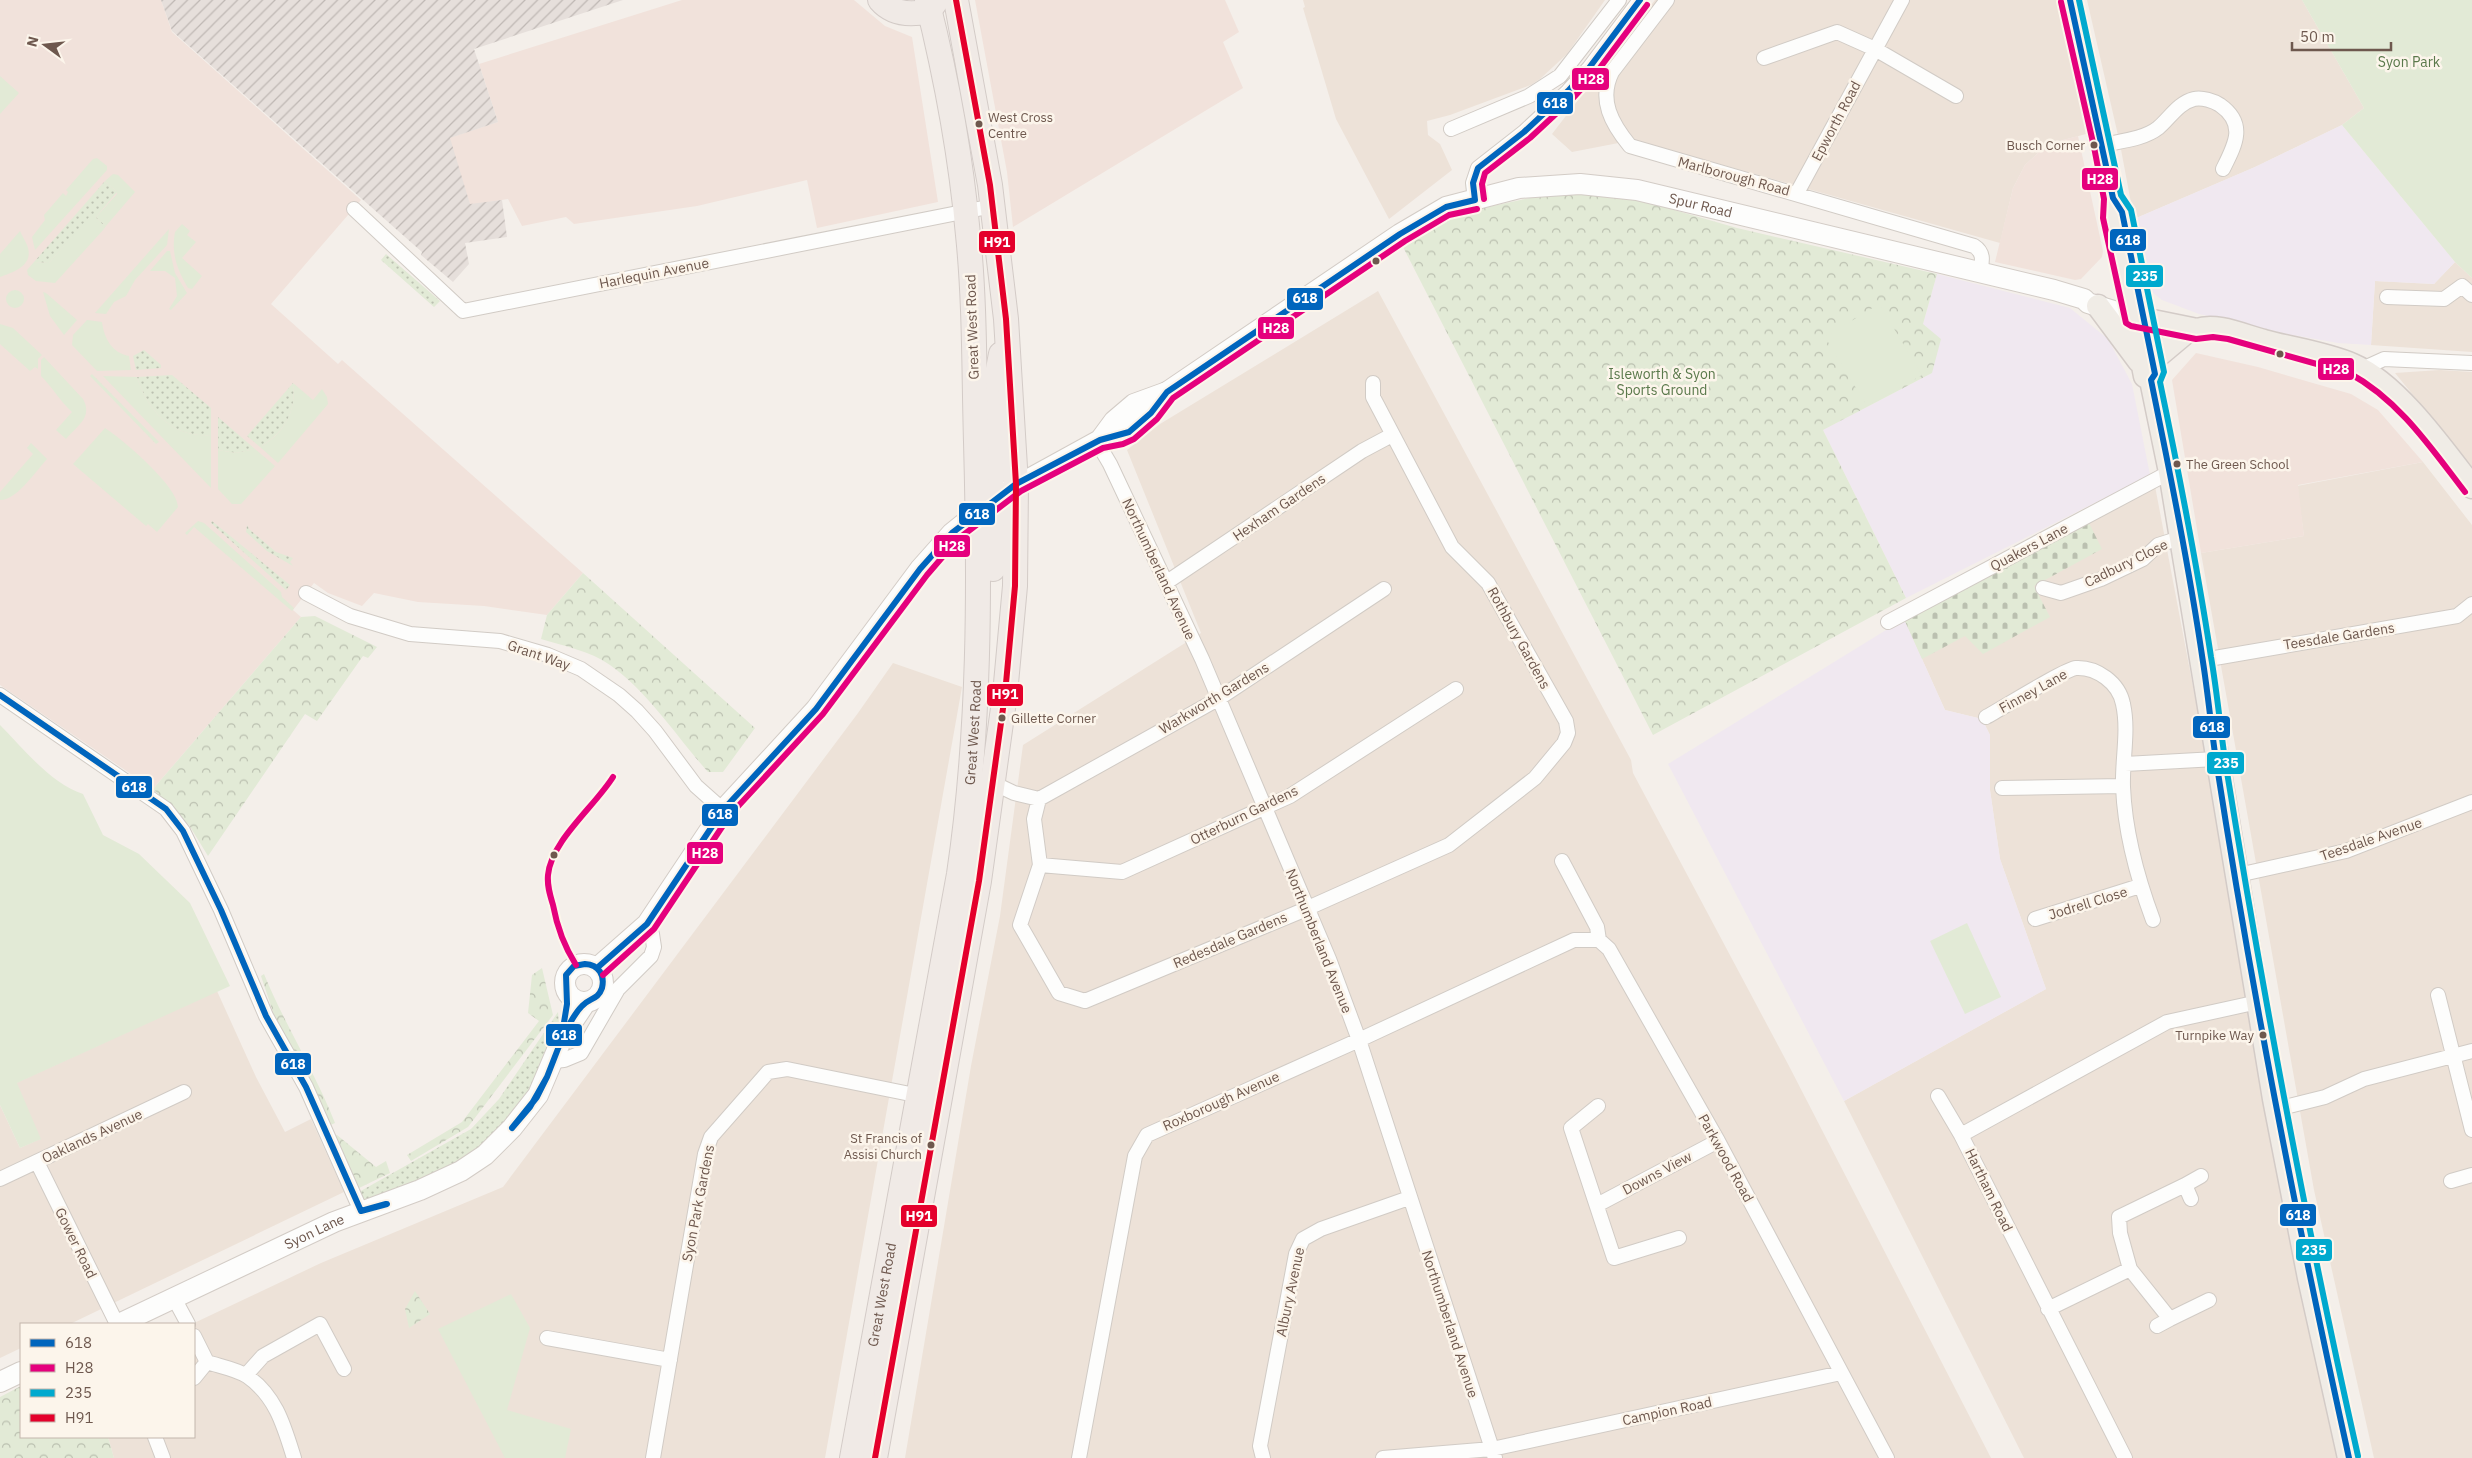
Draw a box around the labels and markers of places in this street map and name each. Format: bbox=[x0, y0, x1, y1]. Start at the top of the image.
place label: West Cross Centre bbox=[988, 109, 1053, 142]
marker: West Cross Centre bbox=[974, 119, 984, 129]
place label: Busch Corner bbox=[2006, 137, 2085, 154]
marker: Busch Corner bbox=[2089, 140, 2099, 150]
unlabelled marker bbox=[1371, 256, 1381, 266]
unlabelled marker bbox=[2275, 349, 2285, 359]
place label: The Green School bbox=[2186, 456, 2290, 473]
marker: The Green School bbox=[2172, 459, 2182, 469]
place label: Gillette Corner bbox=[1011, 710, 1096, 727]
marker: Gillette Corner bbox=[997, 713, 1007, 723]
unlabelled marker bbox=[549, 850, 559, 860]
place label: Turnpike Way bbox=[2175, 1027, 2254, 1044]
marker: Turnpike Way bbox=[2258, 1030, 2268, 1040]
place label: St Francis of Assisi Church bbox=[844, 1130, 922, 1163]
marker: St Francis of Assisi Church bbox=[926, 1140, 936, 1150]

